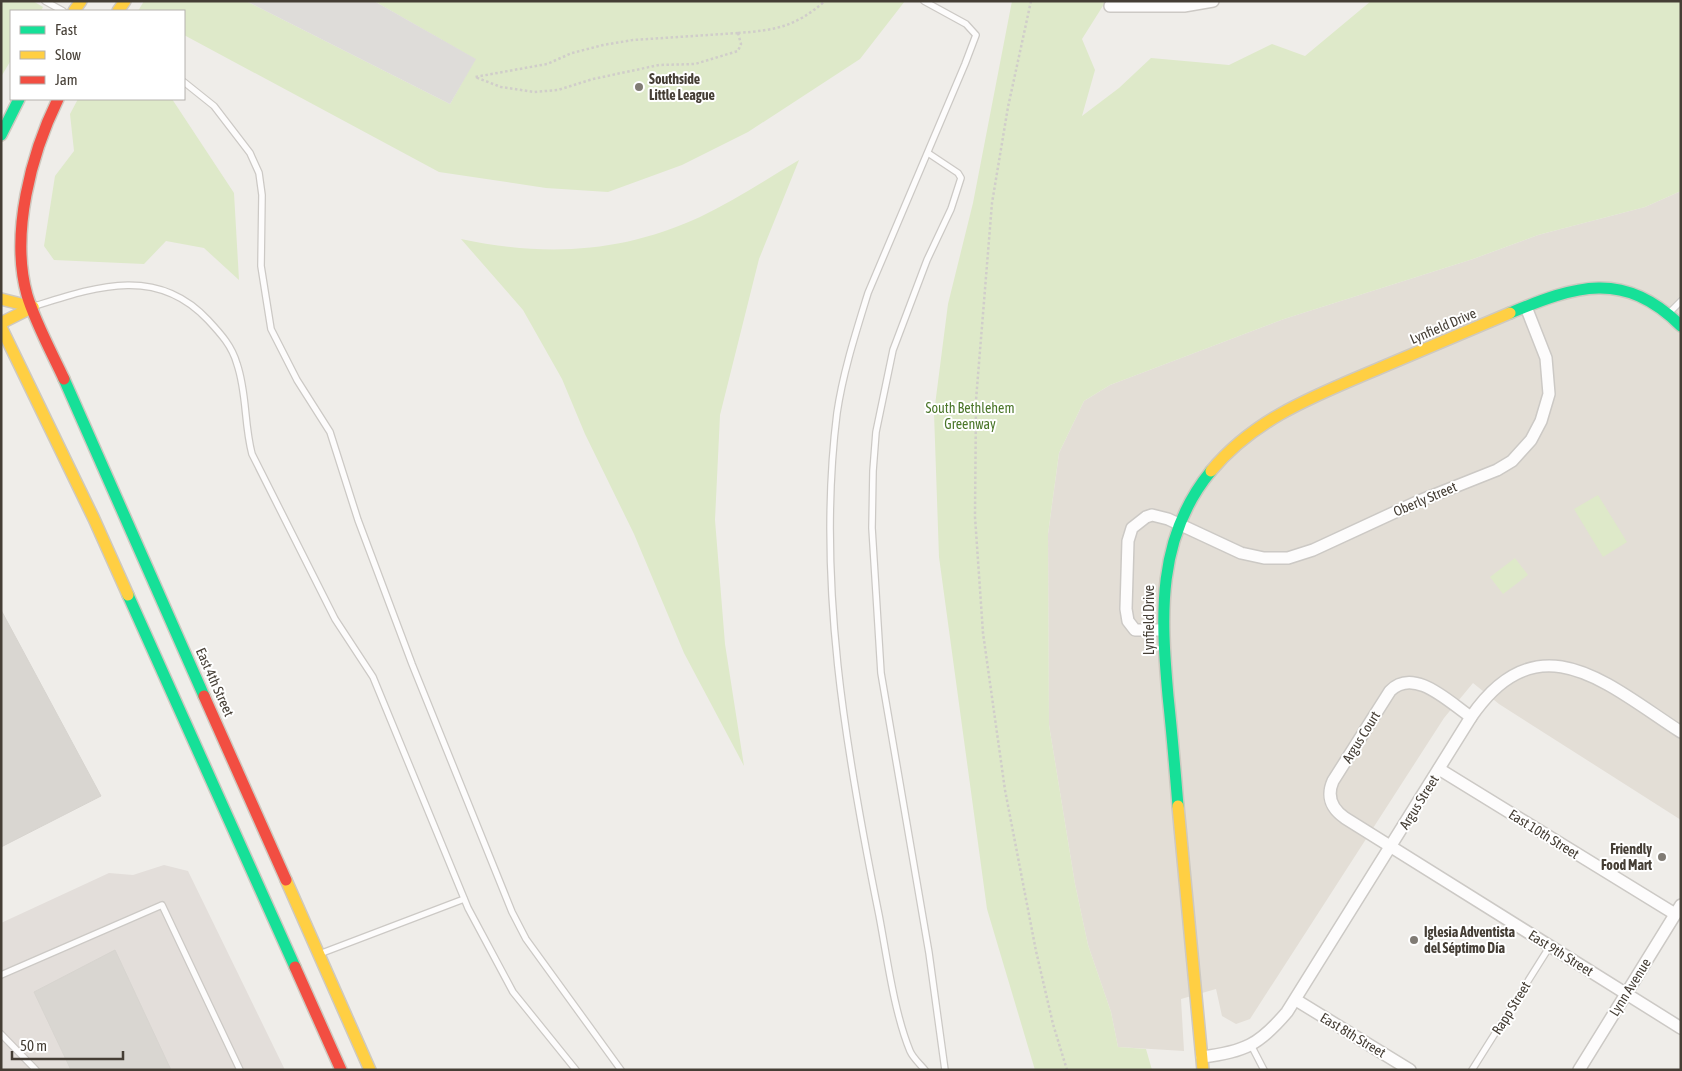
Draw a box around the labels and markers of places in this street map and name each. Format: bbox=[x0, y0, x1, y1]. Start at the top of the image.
place label: Southside Little League bbox=[649, 71, 715, 103]
marker: Southside Little League bbox=[633, 81, 645, 93]
place label: Friendly Food Mart bbox=[1601, 841, 1652, 873]
marker: Friendly Food Mart bbox=[1656, 851, 1668, 863]
place label: Iglesia Adventista del Séptimo Día bbox=[1424, 924, 1516, 956]
marker: Iglesia Adventista del Séptimo Día bbox=[1408, 934, 1420, 946]

